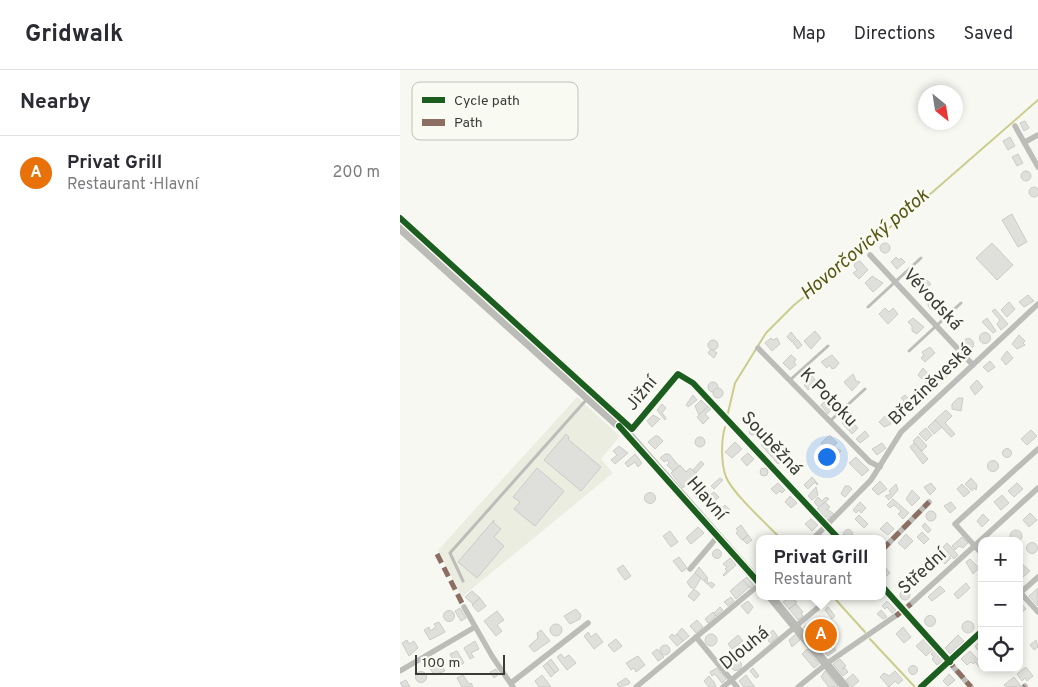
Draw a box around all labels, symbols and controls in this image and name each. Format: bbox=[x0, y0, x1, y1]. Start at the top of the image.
text: Gridwalk bbox=[25, 20, 123, 50]
text: Map bbox=[792, 23, 826, 46]
text: Directions bbox=[854, 23, 936, 46]
text: Saved bbox=[964, 23, 1013, 46]
legend bbox=[412, 82, 578, 140]
north arrow bbox=[918, 85, 963, 130]
text: Nearby bbox=[20, 89, 91, 116]
text: Cycle path bbox=[454, 93, 520, 110]
text: Path bbox=[454, 115, 483, 132]
text: Privat Grill bbox=[67, 151, 162, 175]
text: A bbox=[30, 163, 42, 183]
text: 200 m bbox=[332, 163, 380, 183]
text: Restaurant · Hlavní bbox=[67, 175, 199, 195]
water label: Hovorčovický potok bbox=[796, 184, 935, 306]
street label: Vévodská bbox=[897, 264, 967, 336]
street label: Březiněveská bbox=[884, 339, 978, 431]
street label: K Potoku bbox=[794, 364, 862, 432]
street label: Jižní bbox=[621, 371, 664, 416]
street label: Souběžná bbox=[736, 407, 806, 481]
your location bbox=[814, 444, 840, 470]
street label: Hlavní bbox=[681, 472, 732, 527]
popup bbox=[756, 535, 886, 600]
map controls bbox=[978, 537, 1023, 672]
button: + bbox=[978, 537, 1023, 582]
street label: Střední bbox=[894, 543, 953, 600]
text: Privat Grill bbox=[773, 546, 869, 570]
text: Restaurant bbox=[773, 570, 852, 590]
button: − bbox=[978, 582, 1023, 627]
pin: A bbox=[805, 616, 837, 654]
street label: Dlouhá bbox=[716, 622, 774, 676]
button: locate bbox=[978, 627, 1023, 672]
scale bar bbox=[415, 652, 505, 675]
text: 100 m bbox=[422, 655, 460, 672]

